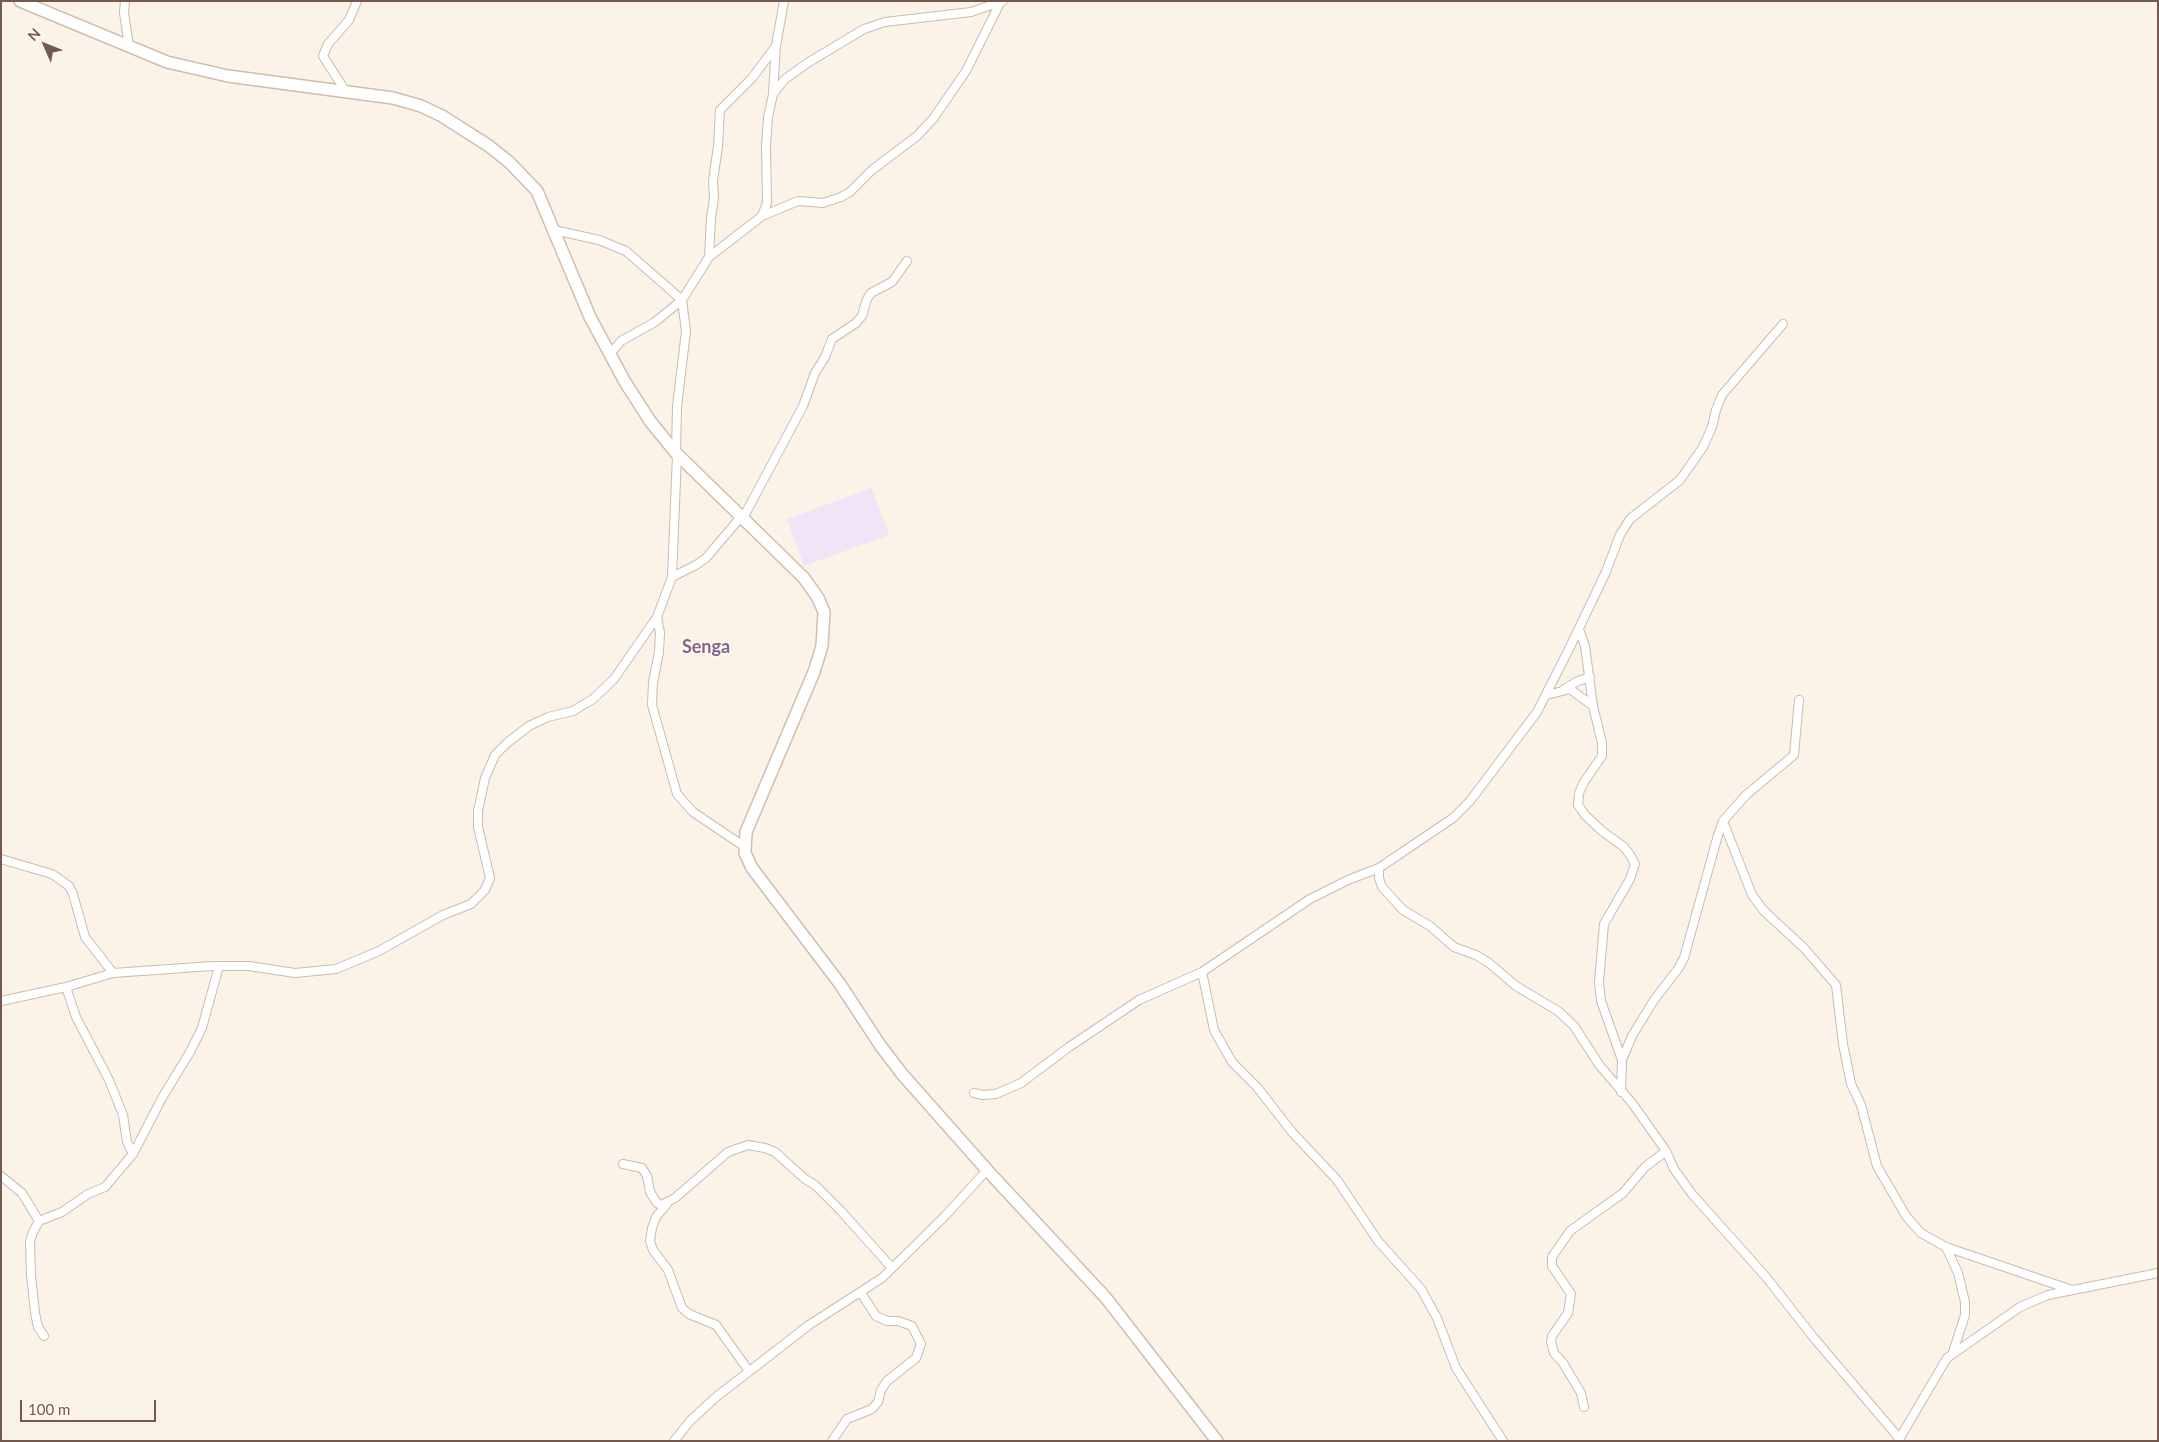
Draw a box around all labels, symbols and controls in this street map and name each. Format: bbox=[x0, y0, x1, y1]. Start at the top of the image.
north arrow bbox=[20, 20, 70, 70]
text: N bbox=[24, 24, 44, 44]
district label: Senga bbox=[682, 636, 730, 658]
scale bar bbox=[22, 1390, 159, 1422]
text: 100 m bbox=[28, 1400, 70, 1418]

